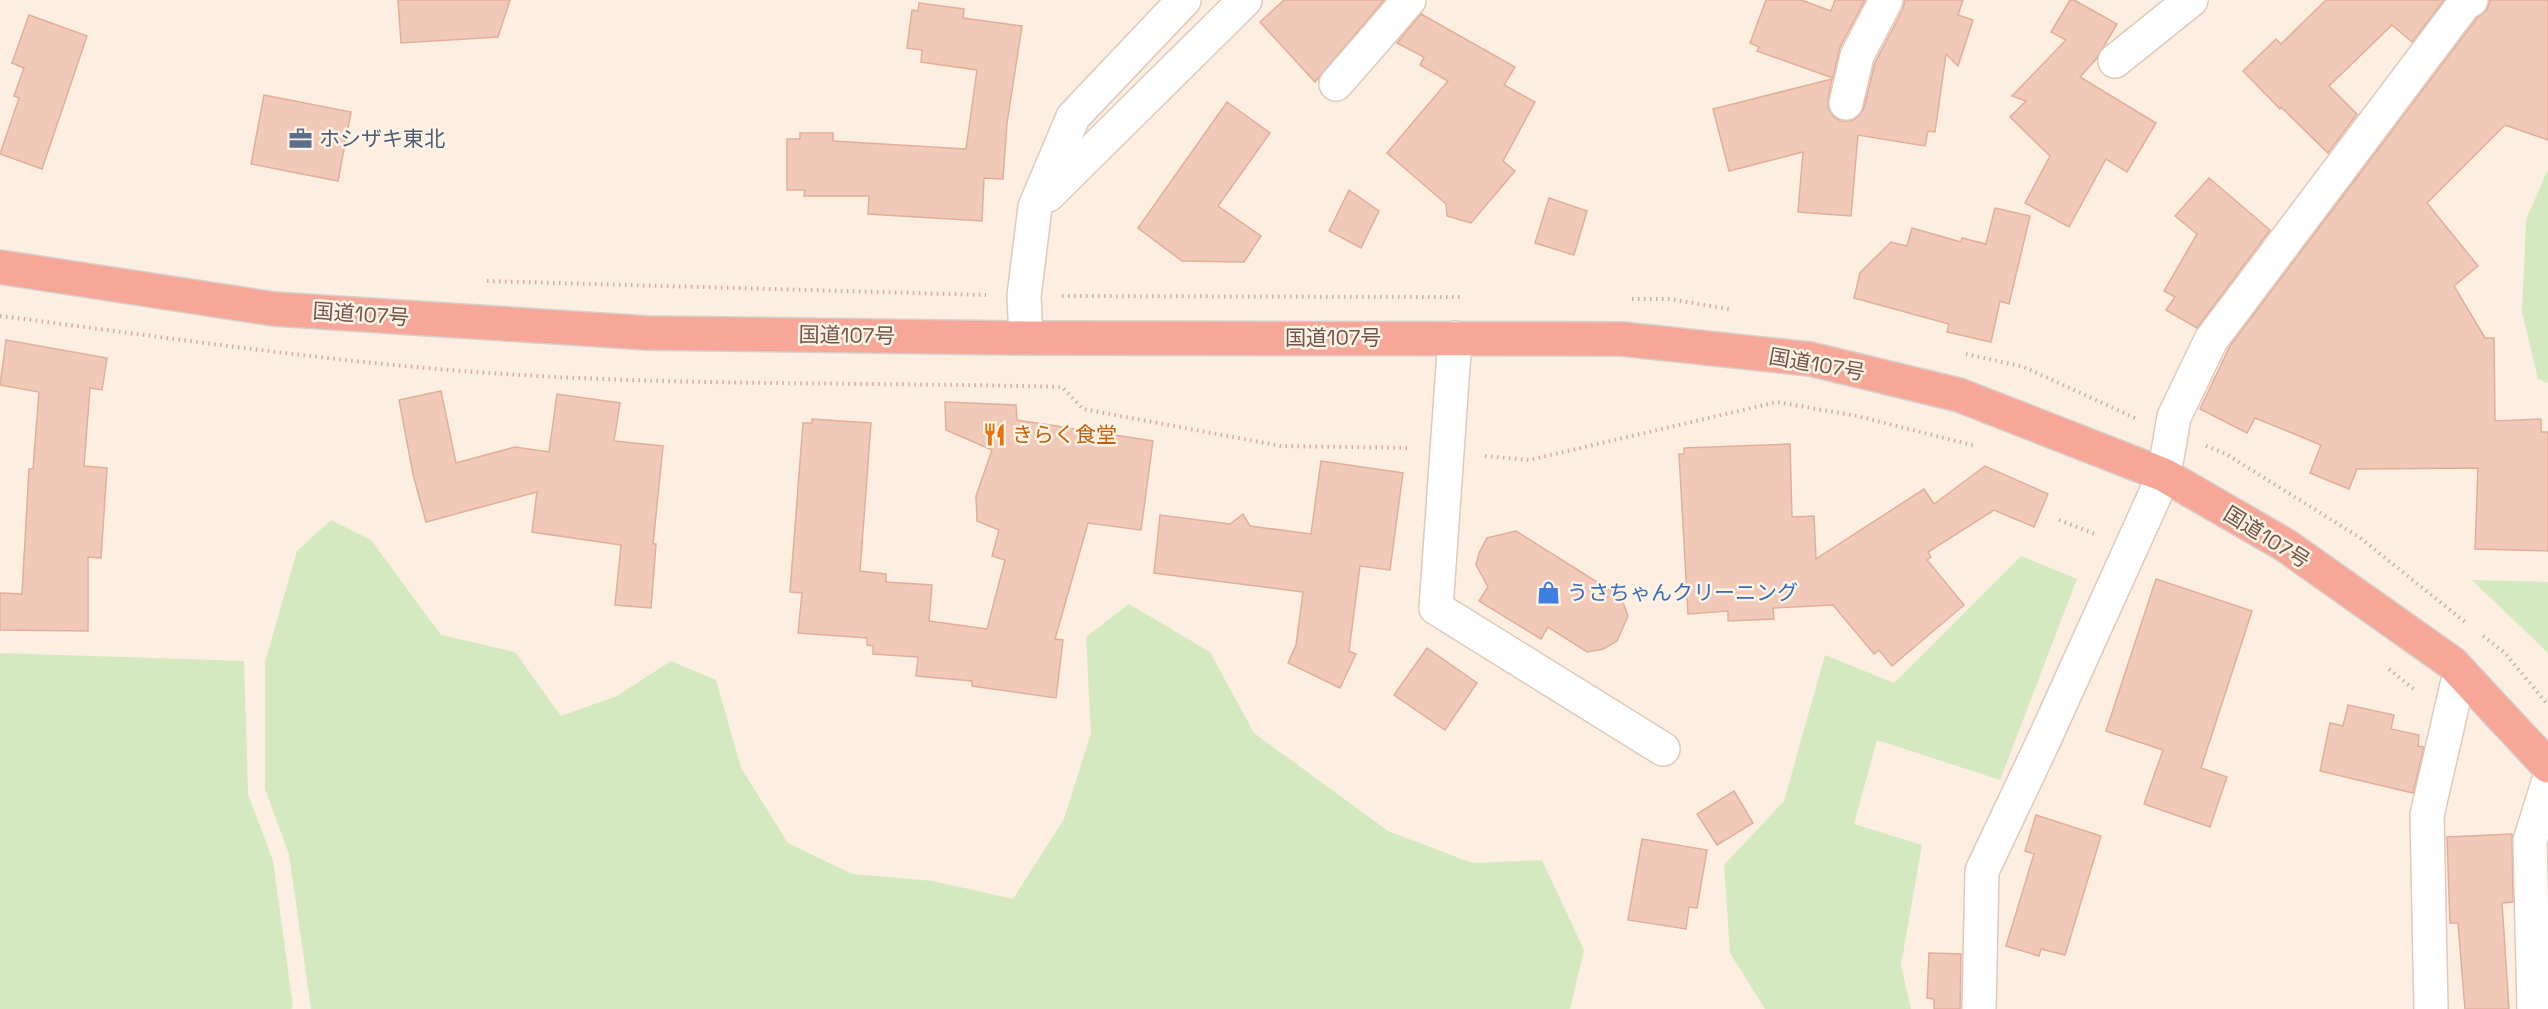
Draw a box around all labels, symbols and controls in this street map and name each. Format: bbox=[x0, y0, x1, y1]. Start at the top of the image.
office icon: ホシザキ東北 bbox=[288, 125, 314, 151]
place label: ホシザキ東北 bbox=[319, 125, 445, 152]
street label: 国道107号 bbox=[312, 297, 410, 331]
street label: 国道107号 bbox=[798, 321, 896, 349]
street label: 国道107号 bbox=[1285, 324, 1381, 351]
street label: 国道107号 bbox=[1767, 342, 1867, 386]
restaurant icon: きらく食堂 bbox=[981, 421, 1007, 447]
place label: きらく食堂 bbox=[1012, 421, 1117, 448]
street label: 国道107号 bbox=[2219, 500, 2315, 574]
shop icon: うさちゃんクリーニング bbox=[1536, 579, 1562, 605]
place label: うさちゃんクリーニング bbox=[1567, 579, 1798, 606]

